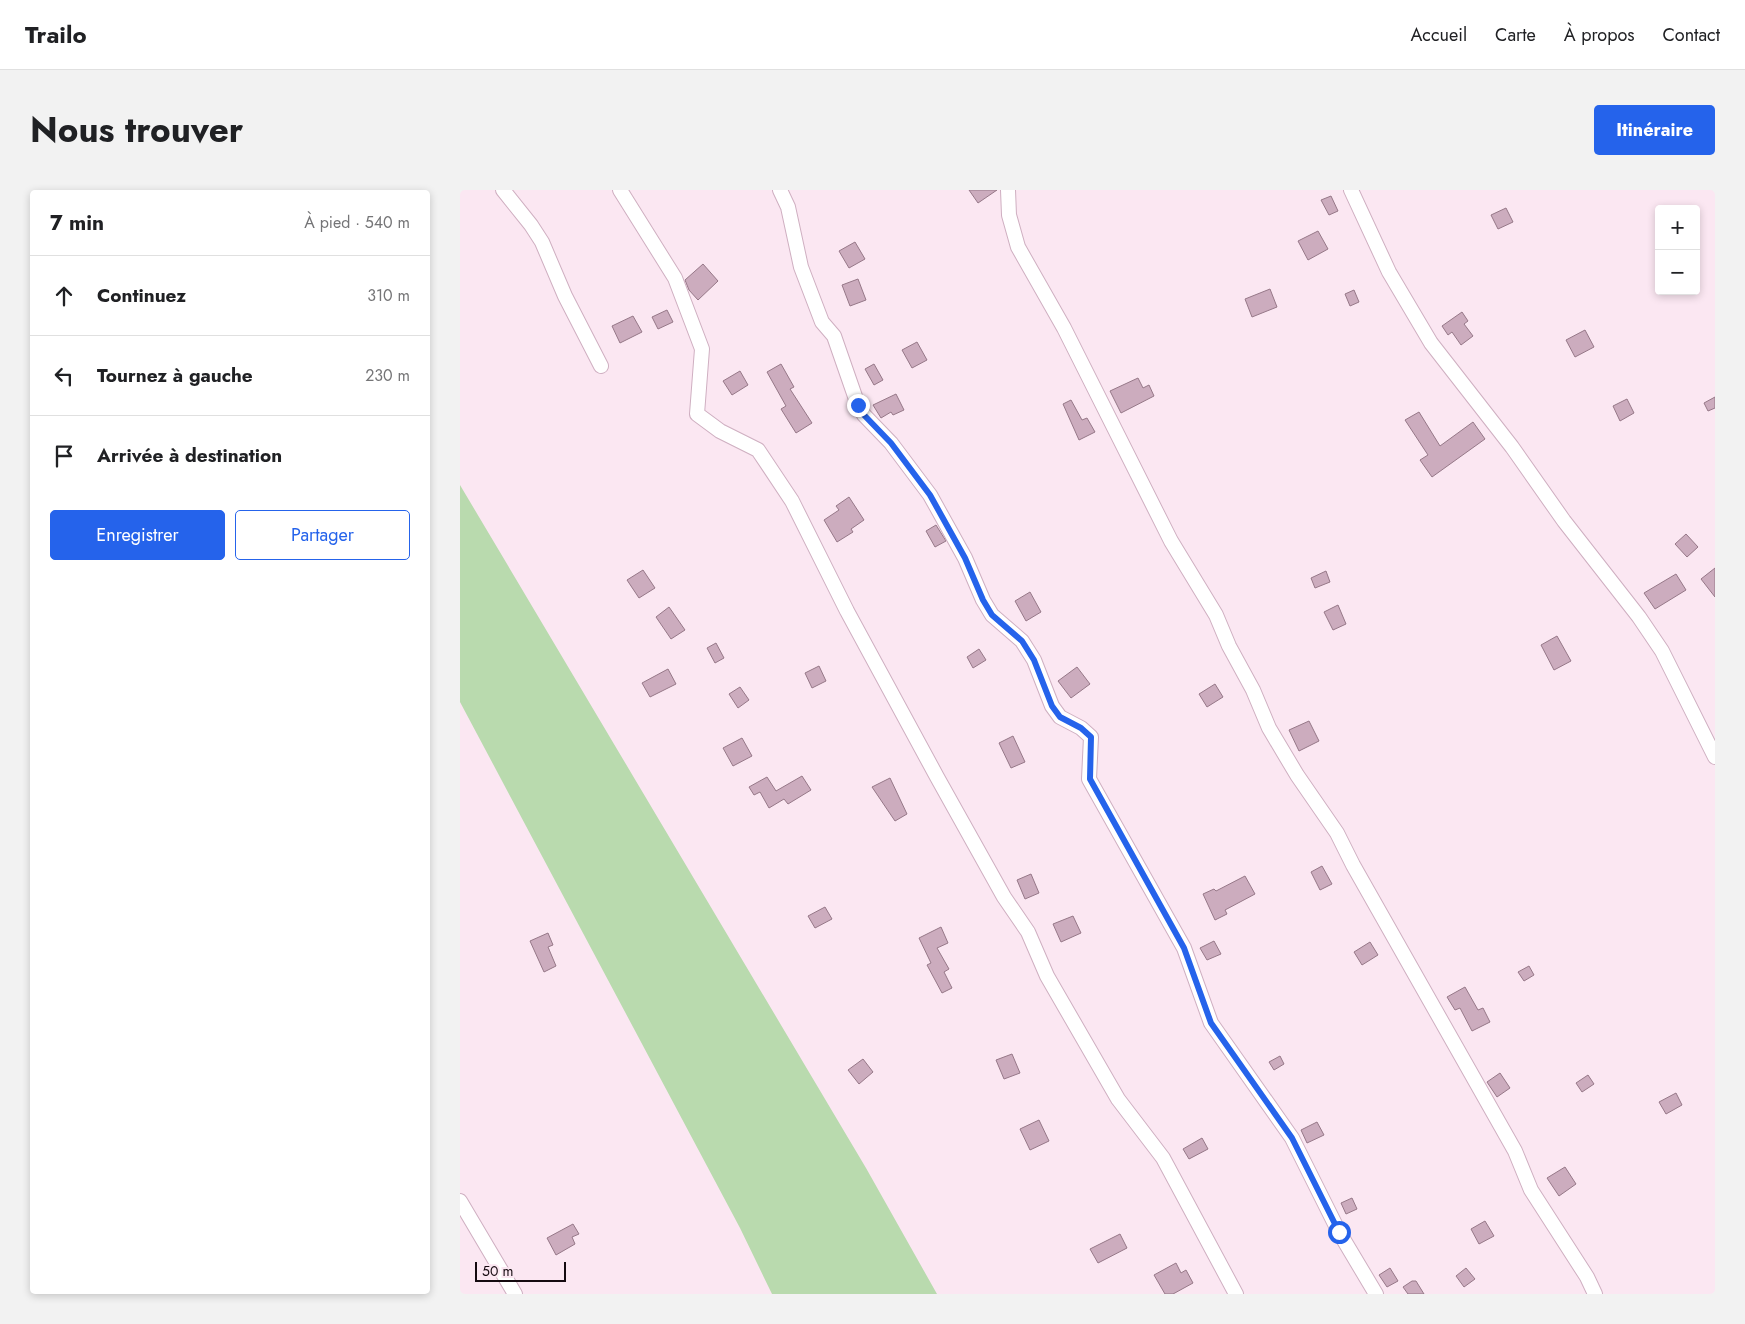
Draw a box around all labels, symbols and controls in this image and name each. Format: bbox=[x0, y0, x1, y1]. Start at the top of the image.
text: Trailo bbox=[25, 17, 87, 52]
text: Accueil bbox=[1410, 22, 1467, 48]
text: Carte bbox=[1495, 22, 1536, 48]
text: À propos bbox=[1564, 22, 1634, 48]
text: Contact bbox=[1662, 22, 1720, 48]
text: Nous trouver bbox=[30, 105, 243, 155]
button: Itinéraire bbox=[1594, 105, 1715, 155]
map controls bbox=[1655, 205, 1700, 295]
button: + bbox=[1655, 205, 1700, 250]
text: 7 min bbox=[50, 208, 104, 238]
text: À pied · 540 m bbox=[304, 211, 410, 234]
button: − bbox=[1655, 250, 1700, 295]
icon: ahead bbox=[50, 282, 78, 310]
text: Continuez bbox=[97, 282, 186, 309]
text: 310 m bbox=[367, 284, 410, 307]
icon: left bbox=[50, 362, 78, 390]
text: Tournez à gauche bbox=[97, 362, 253, 389]
text: 230 m bbox=[365, 364, 410, 387]
route end bbox=[847, 394, 870, 417]
icon: arrive bbox=[50, 442, 78, 470]
text: Arrivée à destination bbox=[97, 442, 282, 469]
button: Enregistrer bbox=[50, 510, 225, 560]
button: Partager bbox=[235, 510, 410, 560]
route start bbox=[1328, 1221, 1351, 1244]
scale bar bbox=[475, 1259, 566, 1282]
text: 50 m bbox=[482, 1261, 513, 1281]

